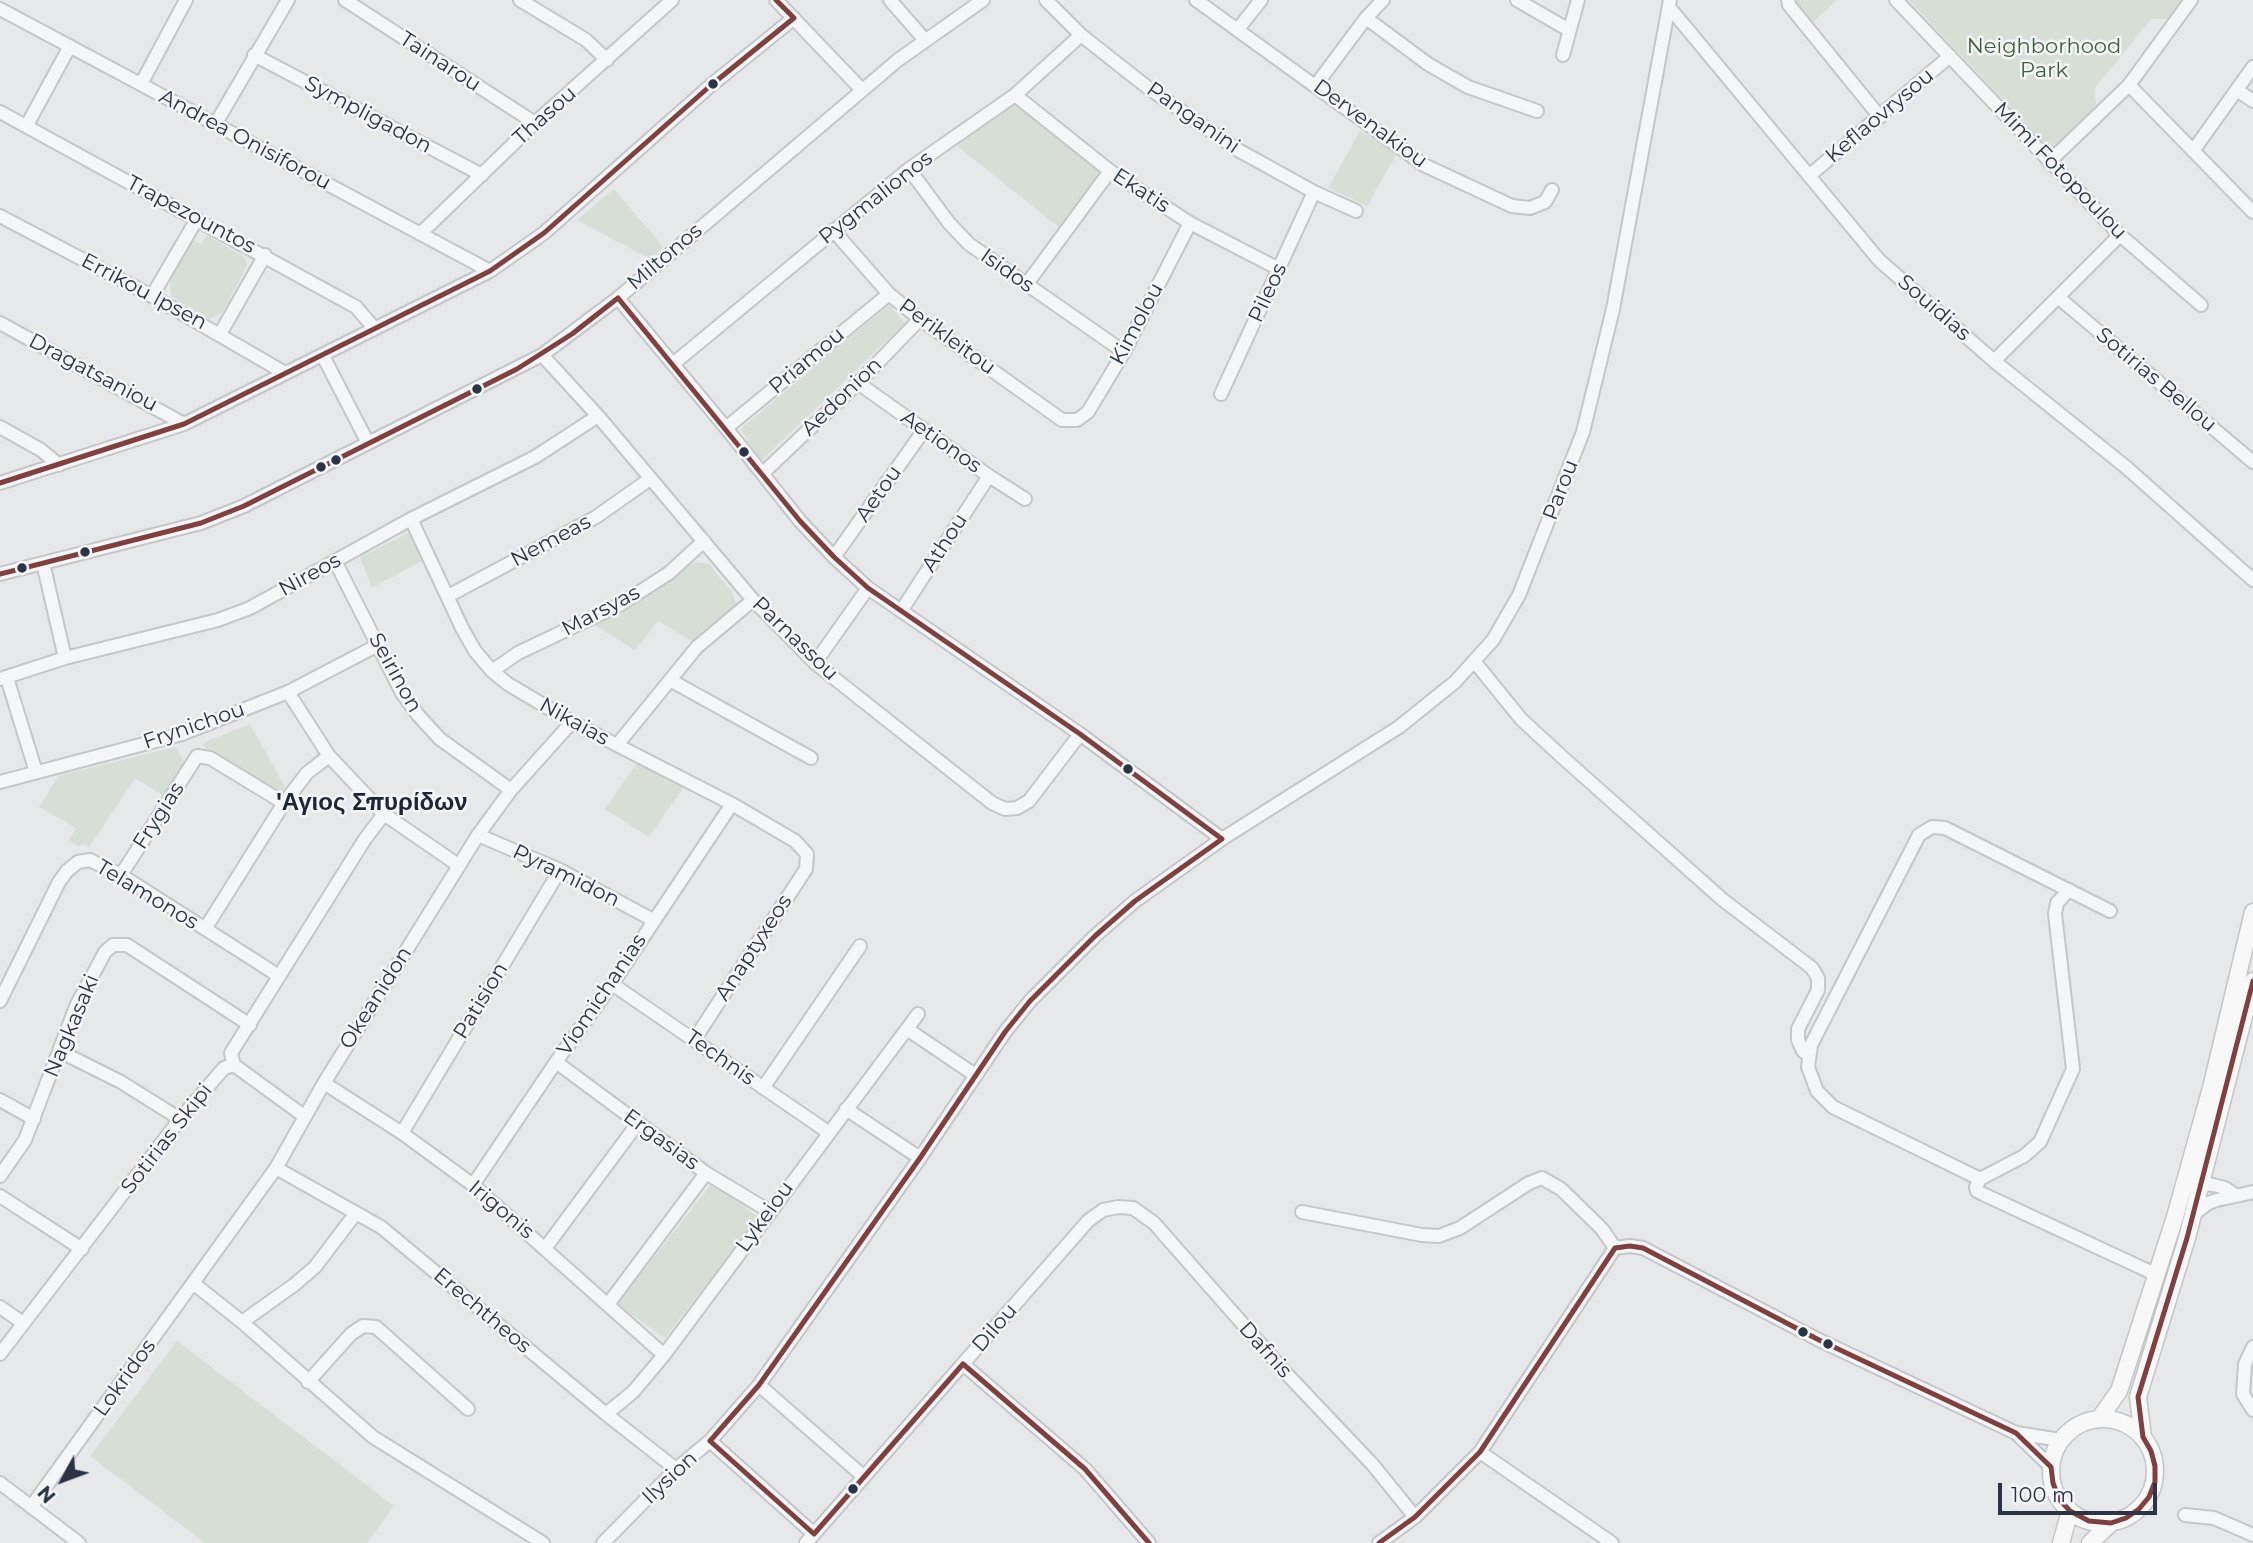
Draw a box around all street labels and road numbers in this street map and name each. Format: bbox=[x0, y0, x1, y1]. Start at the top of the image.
street label: Tainarou bbox=[395, 27, 485, 97]
street label: Keflaovrysou bbox=[1821, 63, 1939, 169]
street label: Sympligadon bbox=[300, 71, 436, 159]
street label: Dervenakiou bbox=[1308, 74, 1432, 174]
street label: Panganini bbox=[1142, 77, 1244, 159]
street label: Thasou bbox=[508, 81, 582, 151]
street label: Andrea Onisiforou bbox=[155, 84, 335, 196]
street label: Mimi Fotopoulou bbox=[1988, 97, 2132, 245]
street label: Pygmalionos bbox=[814, 146, 938, 250]
street label: Ekatis bbox=[1108, 163, 1174, 219]
street label: Trapezountos bbox=[122, 171, 260, 259]
street label: Miltonos bbox=[622, 218, 708, 296]
street label: Isidos bbox=[975, 244, 1039, 298]
street label: Errikou Ipsen bbox=[77, 248, 211, 336]
street label: Pileos bbox=[1243, 259, 1293, 327]
street label: Souidias bbox=[1892, 270, 1976, 346]
street label: Kimolou bbox=[1105, 279, 1169, 369]
street label: Perikleitou bbox=[894, 294, 1000, 380]
street label: Priamou bbox=[764, 322, 850, 400]
street label: Sotirias Bellou bbox=[2091, 322, 2221, 438]
street label: Dragatsaniou bbox=[24, 328, 162, 418]
street label: Aedonion bbox=[796, 352, 888, 442]
street label: Aetionos bbox=[896, 405, 986, 479]
street label: Parou bbox=[1538, 456, 1584, 524]
street label: Aetou bbox=[851, 461, 907, 527]
street label: Nemeas bbox=[507, 509, 595, 573]
street label: Athou bbox=[917, 509, 973, 577]
street label: Nireos bbox=[275, 548, 345, 602]
street label: Marsyas bbox=[558, 580, 644, 642]
street label: Parnassou bbox=[747, 592, 843, 686]
street label: Seirinon bbox=[363, 629, 427, 717]
street label: Nikaias bbox=[535, 693, 613, 751]
street label: Frynichou bbox=[140, 697, 248, 755]
street label: Frygias bbox=[128, 778, 190, 854]
street label: Pyramidon bbox=[508, 839, 624, 913]
street label: Telamonos bbox=[91, 855, 203, 935]
street label: Anaptyxeos bbox=[710, 890, 798, 1006]
street label: Viomichanias bbox=[552, 929, 652, 1061]
street label: Okeanidon bbox=[335, 942, 417, 1054]
street label: Patision bbox=[448, 958, 514, 1044]
street label: Nagkasaki bbox=[39, 971, 105, 1081]
street label: Technis bbox=[680, 1025, 760, 1091]
street label: Sotirias Skipi bbox=[116, 1079, 218, 1199]
street label: Ergasias bbox=[618, 1104, 704, 1176]
street label: Irigonis bbox=[463, 1175, 539, 1245]
street label: Lykeiou bbox=[731, 1177, 799, 1257]
street label: Erechtheos bbox=[428, 1263, 536, 1359]
street label: Dilou bbox=[967, 1299, 1023, 1357]
street label: Dafnis bbox=[1233, 1317, 1297, 1383]
street label: Lokridos bbox=[89, 1334, 161, 1422]
street label: Ilysion bbox=[637, 1446, 703, 1510]

